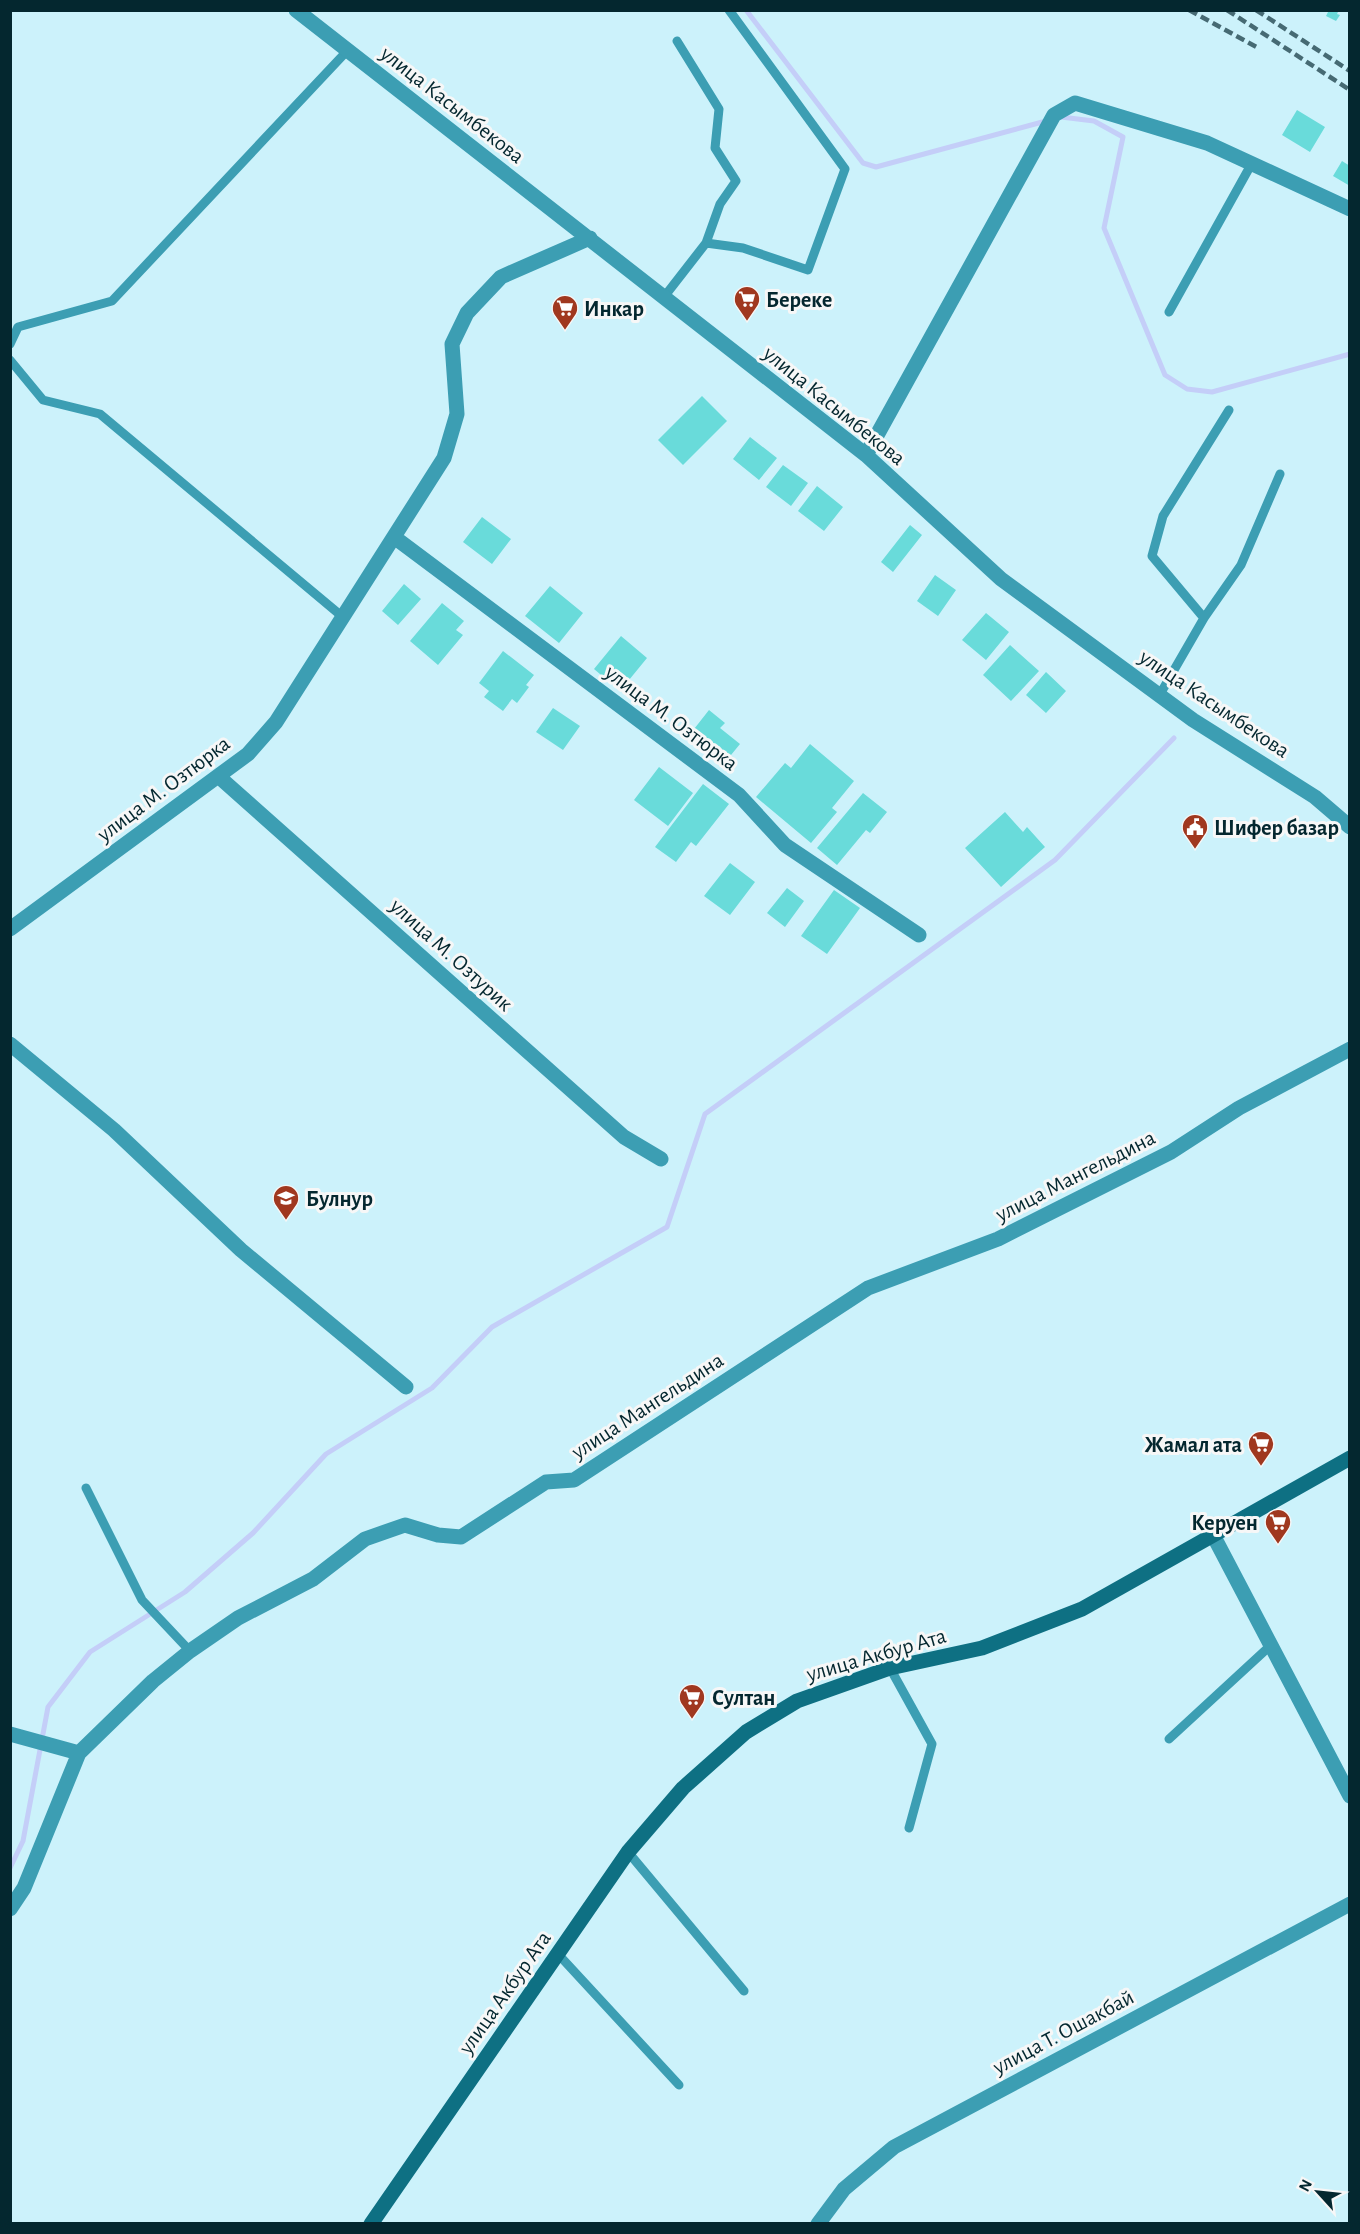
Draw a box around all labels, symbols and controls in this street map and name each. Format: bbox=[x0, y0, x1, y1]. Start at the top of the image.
street label: улица Касымбекова bbox=[376, 41, 528, 167]
supermarket icon: Береке bbox=[732, 284, 762, 322]
place label: Береке bbox=[766, 289, 832, 311]
supermarket icon: Инкар bbox=[550, 293, 580, 331]
place label: Инкар bbox=[584, 298, 644, 320]
street label: улица Касымбекова bbox=[758, 341, 909, 470]
street label: улица Касымбекова bbox=[1135, 645, 1293, 762]
street label: улица М. Озтюрка bbox=[600, 660, 742, 775]
street label: улица М. Озтюрка bbox=[92, 732, 234, 846]
public building icon: Шифер базар bbox=[1180, 812, 1210, 850]
place label: Шифер базар bbox=[1214, 817, 1339, 839]
street label: улица М. Озтурик bbox=[385, 894, 517, 1015]
street label: улица Мангельдина bbox=[991, 1126, 1159, 1226]
school or university icon: Булнур bbox=[271, 1183, 301, 1221]
place label: Булнур bbox=[306, 1188, 373, 1211]
street label: улица Мангельдина bbox=[567, 1349, 727, 1464]
supermarket icon: Жамал ата bbox=[1246, 1429, 1276, 1467]
place label: Жамал ата bbox=[1145, 1434, 1242, 1456]
supermarket icon: Керуен bbox=[1263, 1507, 1293, 1545]
place label: Керуен bbox=[1191, 1512, 1258, 1535]
street label: улица Акбур Ата bbox=[803, 1625, 949, 1686]
supermarket icon: Султан bbox=[677, 1682, 707, 1720]
place label: Султан bbox=[712, 1687, 775, 1710]
street label: улица Акбур Ата bbox=[454, 1927, 555, 2059]
street label: улица Т. Ошакбай bbox=[989, 1986, 1138, 2079]
north arrow bbox=[1288, 2162, 1348, 2222]
text: N bbox=[1296, 2177, 1315, 2194]

